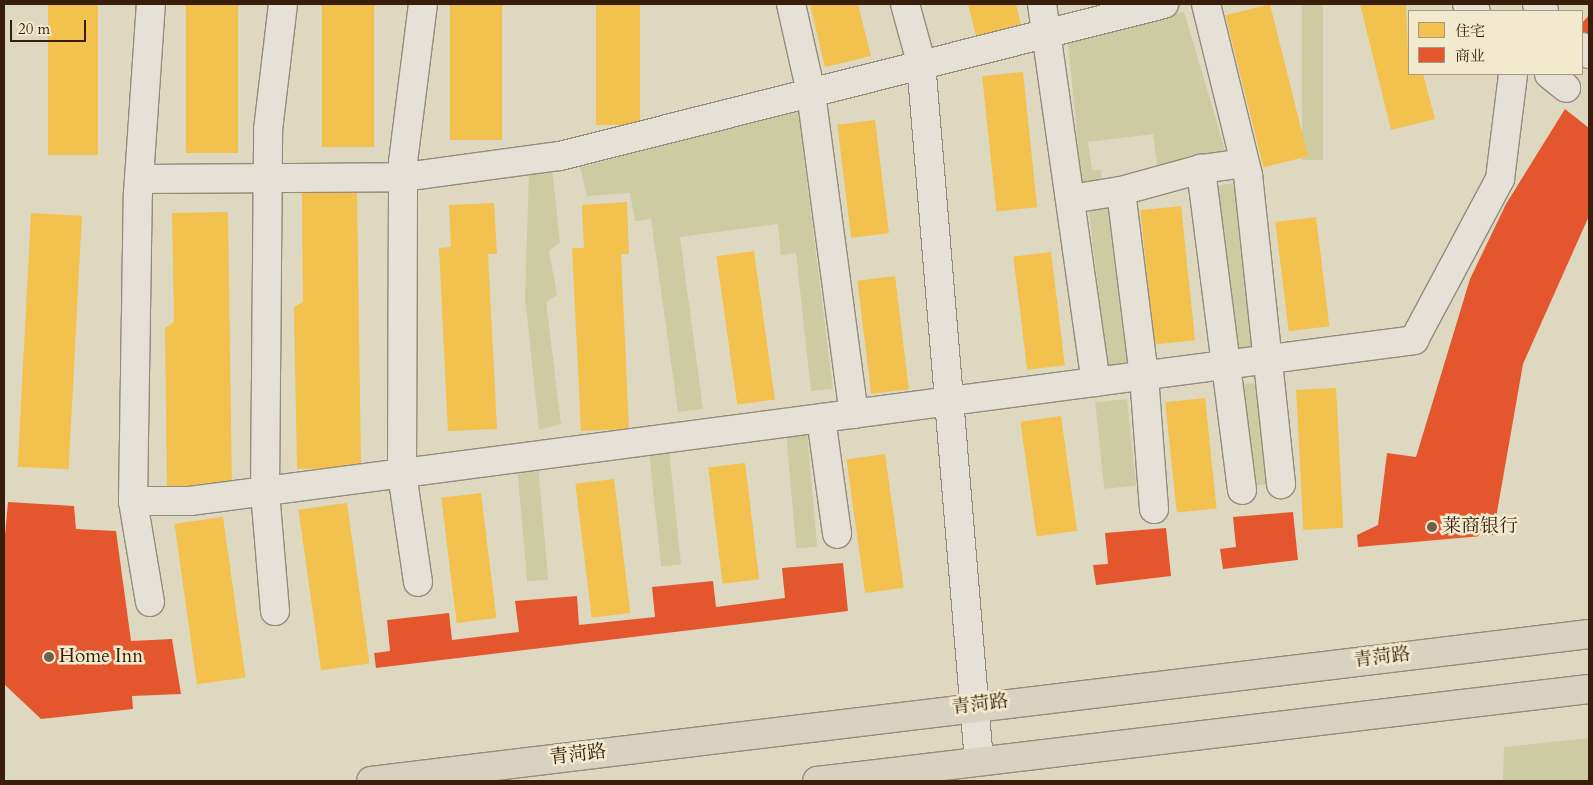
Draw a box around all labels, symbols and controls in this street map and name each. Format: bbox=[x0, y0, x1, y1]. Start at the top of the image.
scale bar bbox=[12, 10, 89, 42]
legend bbox=[1408, 10, 1583, 75]
text: 20 m bbox=[18, 19, 50, 39]
text: 住宅 bbox=[1455, 21, 1485, 41]
text: 商业 bbox=[1455, 46, 1485, 66]
place label: 莱商银行 bbox=[1442, 516, 1518, 538]
marker: 莱商银行 bbox=[1426, 521, 1438, 533]
street label: 青菏路 bbox=[1352, 643, 1412, 673]
place label: Home Inn bbox=[59, 646, 143, 668]
marker: Home Inn bbox=[43, 651, 55, 663]
street label: 青菏路 bbox=[950, 690, 1010, 720]
street label: 青菏路 bbox=[548, 740, 608, 770]

